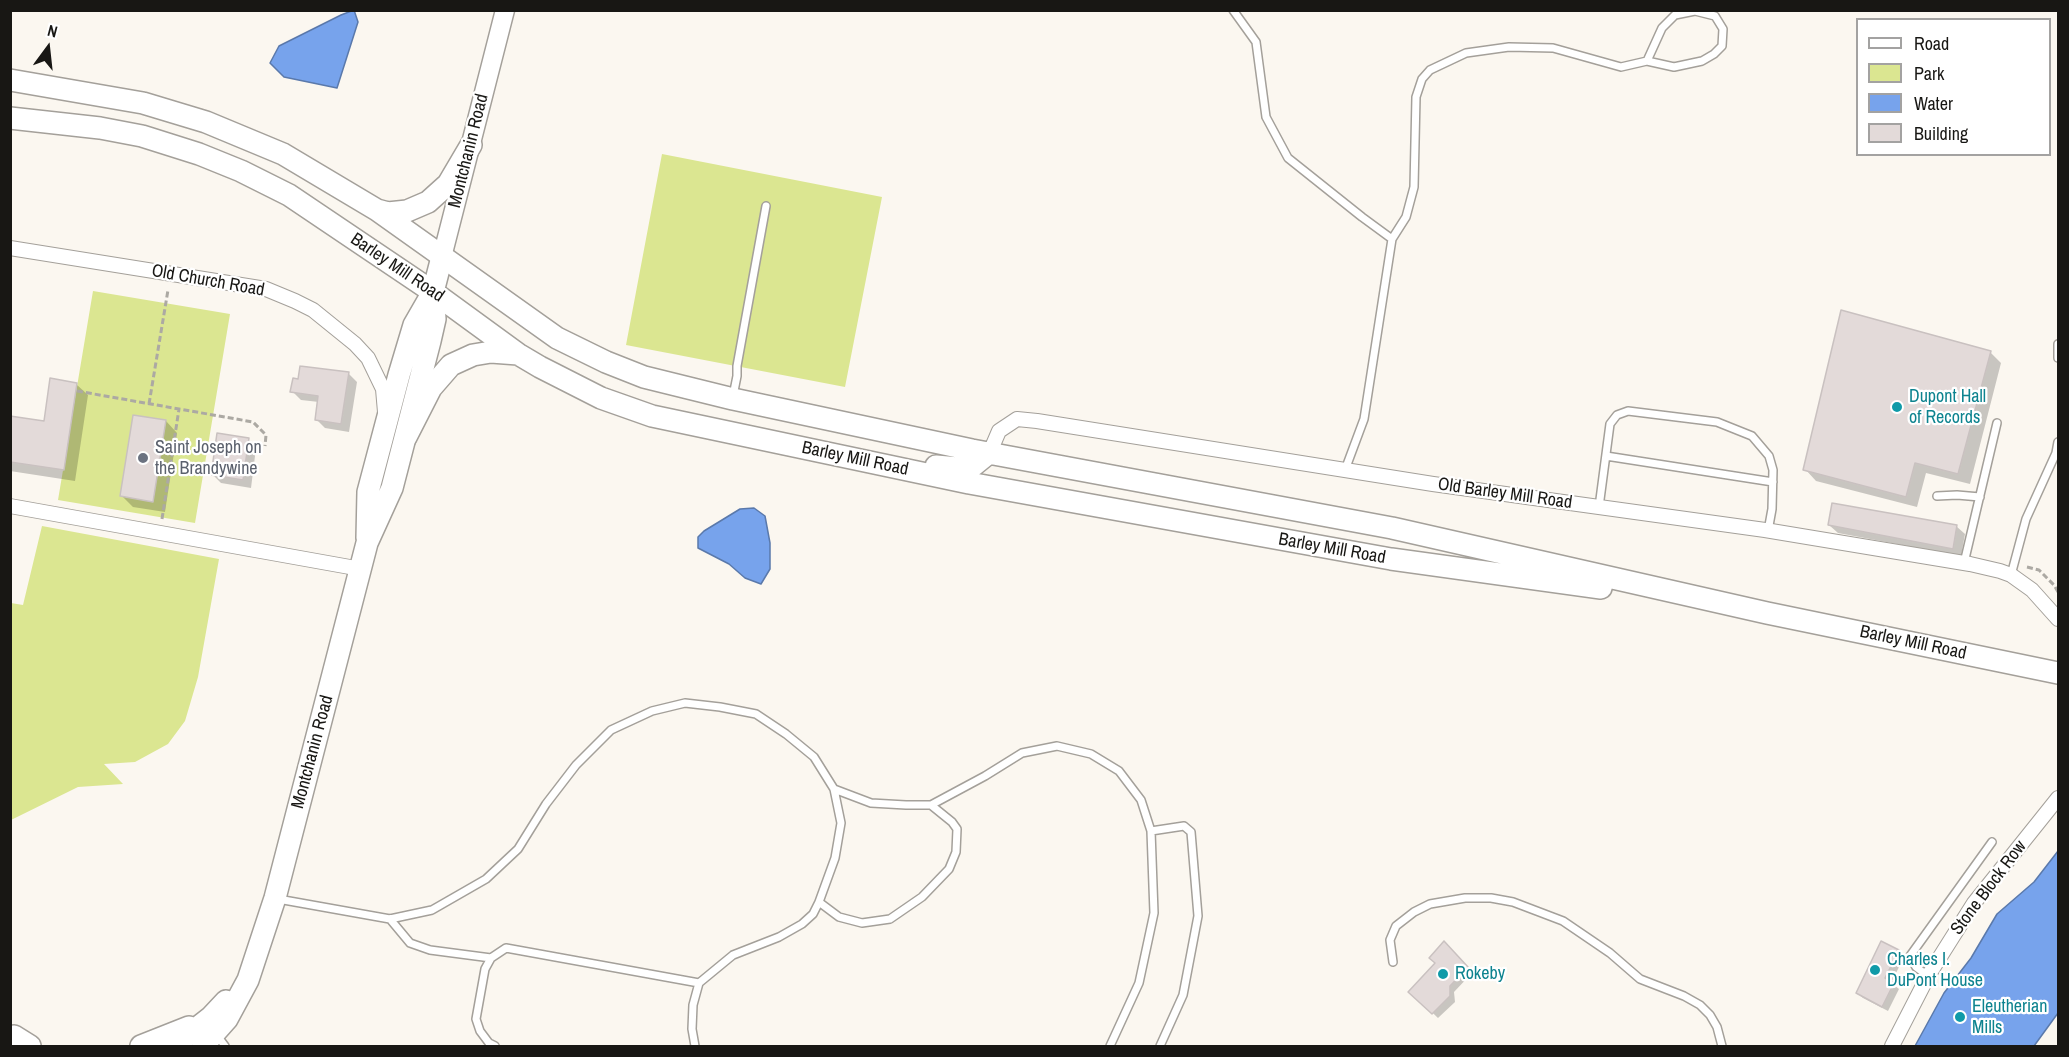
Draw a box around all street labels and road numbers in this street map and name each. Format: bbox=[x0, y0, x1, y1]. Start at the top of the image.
street label: Montchanin Road bbox=[444, 92, 494, 210]
street label: Barley Mill Road bbox=[346, 229, 448, 307]
street label: Old Church Road bbox=[150, 260, 266, 302]
street label: Barley Mill Road bbox=[800, 437, 910, 481]
street label: Old Barley Mill Road bbox=[1436, 474, 1574, 514]
street label: Barley Mill Road bbox=[1277, 529, 1387, 569]
street label: Barley Mill Road bbox=[1858, 621, 1968, 665]
street label: Montchanin Road bbox=[287, 693, 339, 811]
street label: Stone Block Row bbox=[1947, 837, 2031, 939]

